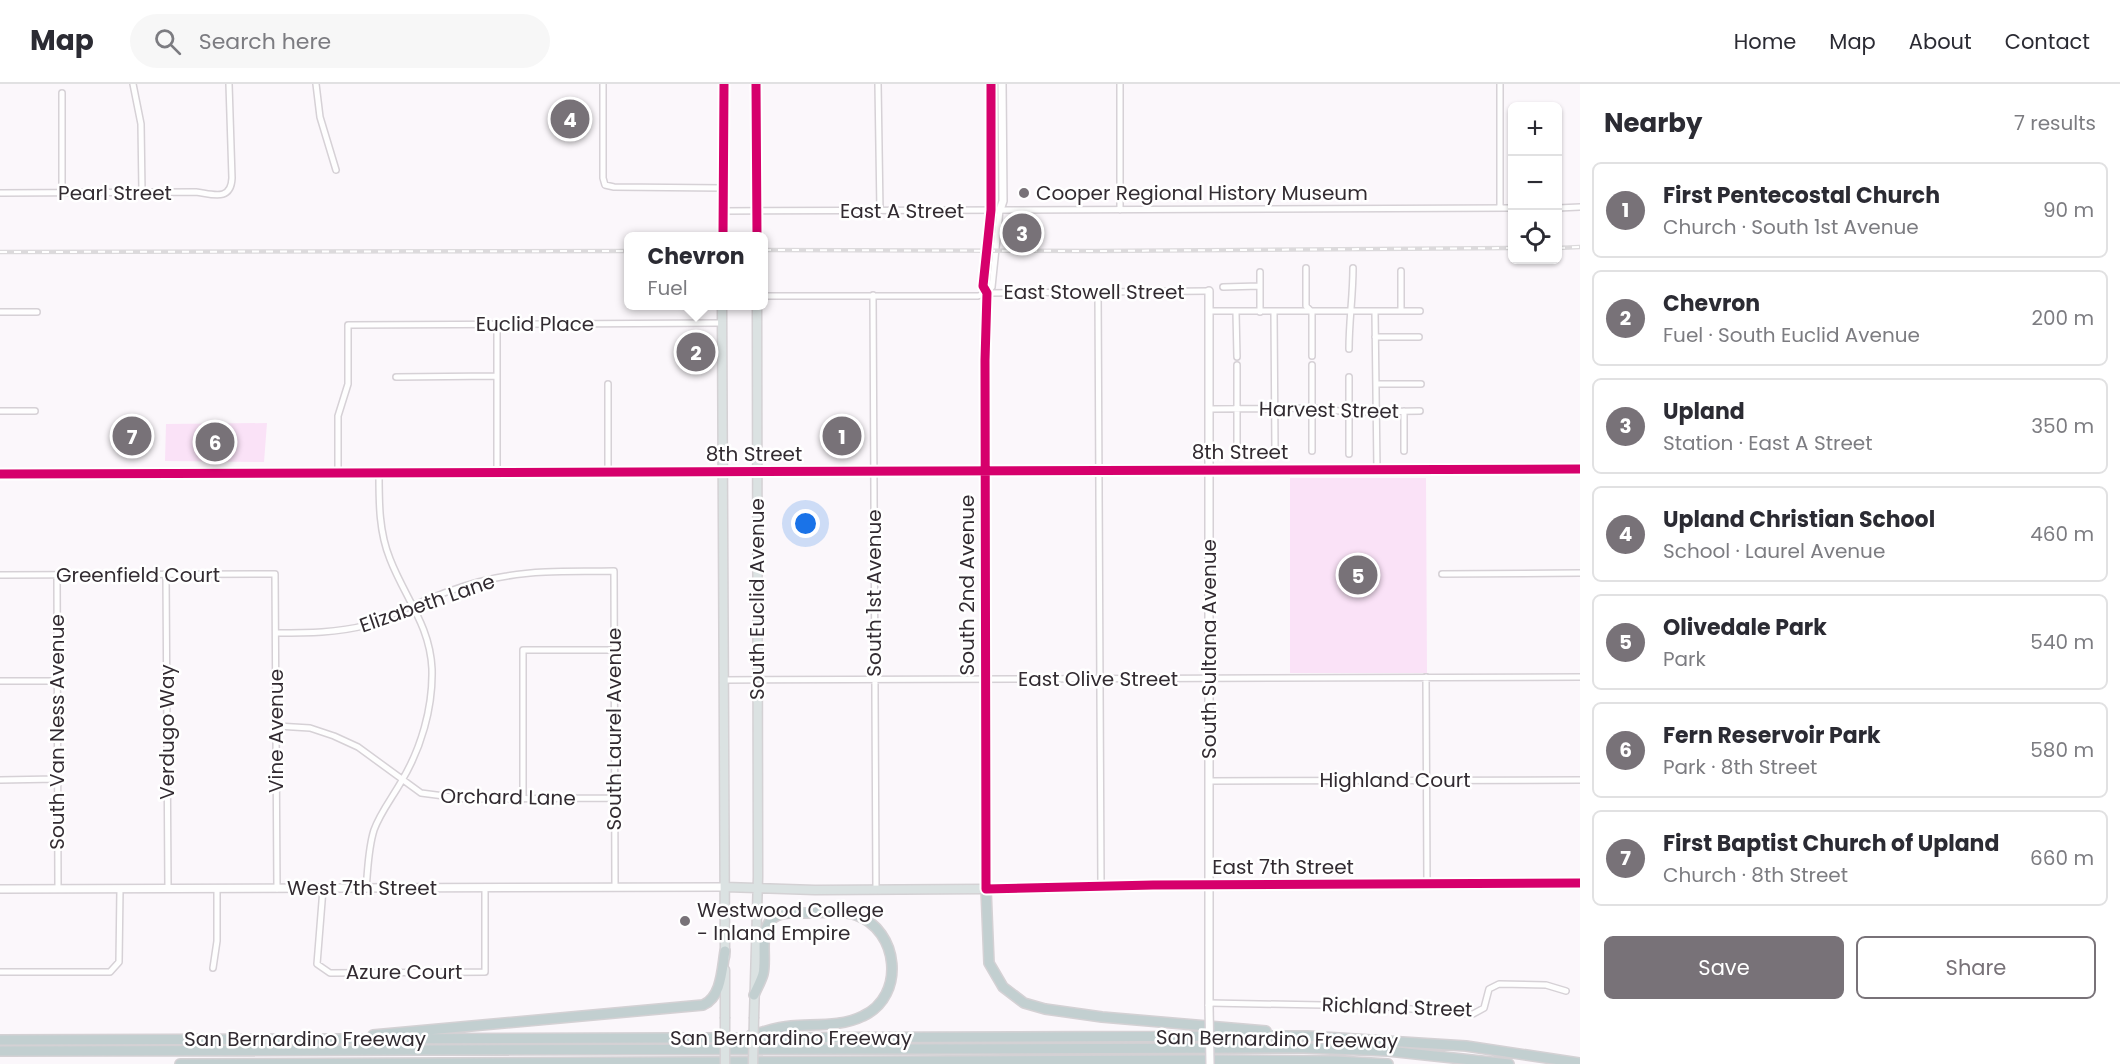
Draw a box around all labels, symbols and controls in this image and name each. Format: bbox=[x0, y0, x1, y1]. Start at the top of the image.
search box bbox=[130, 14, 550, 68]
text: Map bbox=[30, 21, 94, 60]
icon: search bbox=[151, 25, 184, 58]
text: Search here bbox=[199, 26, 331, 57]
text: Home bbox=[1734, 27, 1796, 56]
text: Map bbox=[1829, 27, 1876, 56]
text: About bbox=[1909, 27, 1972, 56]
text: Contact bbox=[2005, 27, 2090, 56]
pin: 4 bbox=[550, 96, 590, 141]
map controls bbox=[1508, 102, 1562, 264]
button: + bbox=[1508, 102, 1562, 156]
text: Nearby bbox=[1604, 105, 1702, 141]
text: 7 results bbox=[2014, 109, 2096, 137]
button: − bbox=[1508, 156, 1562, 210]
street label: Pearl Street bbox=[58, 179, 172, 207]
place label: Cooper Regional History Museum bbox=[1036, 179, 1368, 207]
text: First Pentecostal Church bbox=[1663, 180, 1940, 211]
marker: Cooper Regional History Museum bbox=[1017, 186, 1031, 200]
text: 1 bbox=[1622, 196, 1629, 224]
text: 90 m bbox=[2043, 196, 2094, 224]
street label: East A Street bbox=[840, 197, 964, 225]
pin: 3 bbox=[1002, 210, 1042, 256]
button: locate bbox=[1508, 210, 1562, 264]
text: Church · South 1st Avenue bbox=[1663, 213, 1919, 241]
popup bbox=[624, 232, 768, 310]
text: Chevron bbox=[647, 241, 745, 272]
text: Fuel bbox=[647, 274, 688, 302]
street label: East Stowell Street bbox=[1003, 278, 1185, 306]
text: Chevron bbox=[1663, 288, 1760, 319]
text: 2 bbox=[1620, 304, 1631, 332]
text: 200 m bbox=[2031, 304, 2094, 332]
street label: Euclid Place bbox=[476, 310, 594, 338]
text: Fuel · South Euclid Avenue bbox=[1663, 321, 1920, 349]
pin: 2 bbox=[676, 330, 716, 374]
street label: Harvest Street bbox=[1259, 395, 1399, 425]
text: Upland bbox=[1663, 396, 1745, 427]
text: 3 bbox=[1619, 412, 1632, 440]
text: 350 m bbox=[2031, 412, 2094, 440]
pin: 7 bbox=[112, 414, 152, 458]
pin: 1 bbox=[822, 414, 862, 458]
pin: 6 bbox=[196, 420, 234, 464]
text: Station · East A Street bbox=[1663, 429, 1872, 457]
street label: 8th Street bbox=[1192, 438, 1288, 466]
street label: 8th Street bbox=[706, 440, 802, 468]
street label: South 2nd Avenue bbox=[953, 494, 981, 676]
street label: South Euclid Avenue bbox=[743, 498, 771, 700]
text: Upland Christian School bbox=[1663, 504, 1935, 535]
your location bbox=[791, 509, 820, 538]
street label: South 1st Avenue bbox=[860, 509, 888, 677]
text: 4 bbox=[1619, 520, 1632, 548]
text: 460 m bbox=[2030, 520, 2094, 548]
text: School · Laurel Avenue bbox=[1663, 537, 1885, 565]
street label: South Sultana Avenue bbox=[1195, 539, 1223, 759]
pin: 5 bbox=[1338, 552, 1378, 598]
street label: Greenfield Court bbox=[56, 561, 220, 589]
street label: Elizabeth Lane bbox=[356, 567, 498, 639]
text: Olivedale Park bbox=[1663, 612, 1827, 643]
street label: South Van Ness Avenue bbox=[43, 614, 71, 850]
street label: South Laurel Avenue bbox=[600, 628, 628, 830]
text: 5 bbox=[1619, 628, 1632, 656]
text: 540 m bbox=[2030, 628, 2094, 656]
text: Park bbox=[1663, 645, 1706, 673]
street label: Verdugo Way bbox=[153, 664, 181, 800]
street label: East Olive Street bbox=[1018, 665, 1178, 693]
street label: Vine Avenue bbox=[262, 669, 290, 793]
text: Fern Reservoir Park bbox=[1663, 720, 1881, 751]
text: 6 bbox=[1619, 736, 1632, 764]
text: 580 m bbox=[2030, 736, 2094, 764]
text: Park · 8th Street bbox=[1663, 753, 1817, 781]
street label: Highland Court bbox=[1320, 766, 1470, 794]
street label: Orchard Lane bbox=[440, 782, 576, 812]
text: First Baptist Church of Upland bbox=[1663, 828, 1999, 859]
text: 7 bbox=[1620, 844, 1631, 872]
text: 660 m bbox=[2030, 844, 2094, 872]
street label: East 7th Street bbox=[1212, 853, 1354, 881]
text: Church · 8th Street bbox=[1663, 861, 1848, 889]
street label: West 7th Street bbox=[287, 874, 437, 902]
place label: Westwood College - Inland Empire bbox=[697, 896, 884, 947]
marker: Westwood College - Inland Empire bbox=[678, 914, 692, 928]
button: Save bbox=[1604, 936, 1844, 999]
button: Share bbox=[1856, 936, 2096, 999]
street label: Azure Court bbox=[346, 958, 462, 986]
street label: Richland Street bbox=[1321, 990, 1473, 1024]
street label: San Bernardino Freeway bbox=[1156, 1023, 1398, 1055]
street label: San Bernardino Freeway bbox=[670, 1024, 912, 1052]
street label: San Bernardino Freeway bbox=[184, 1025, 426, 1053]

